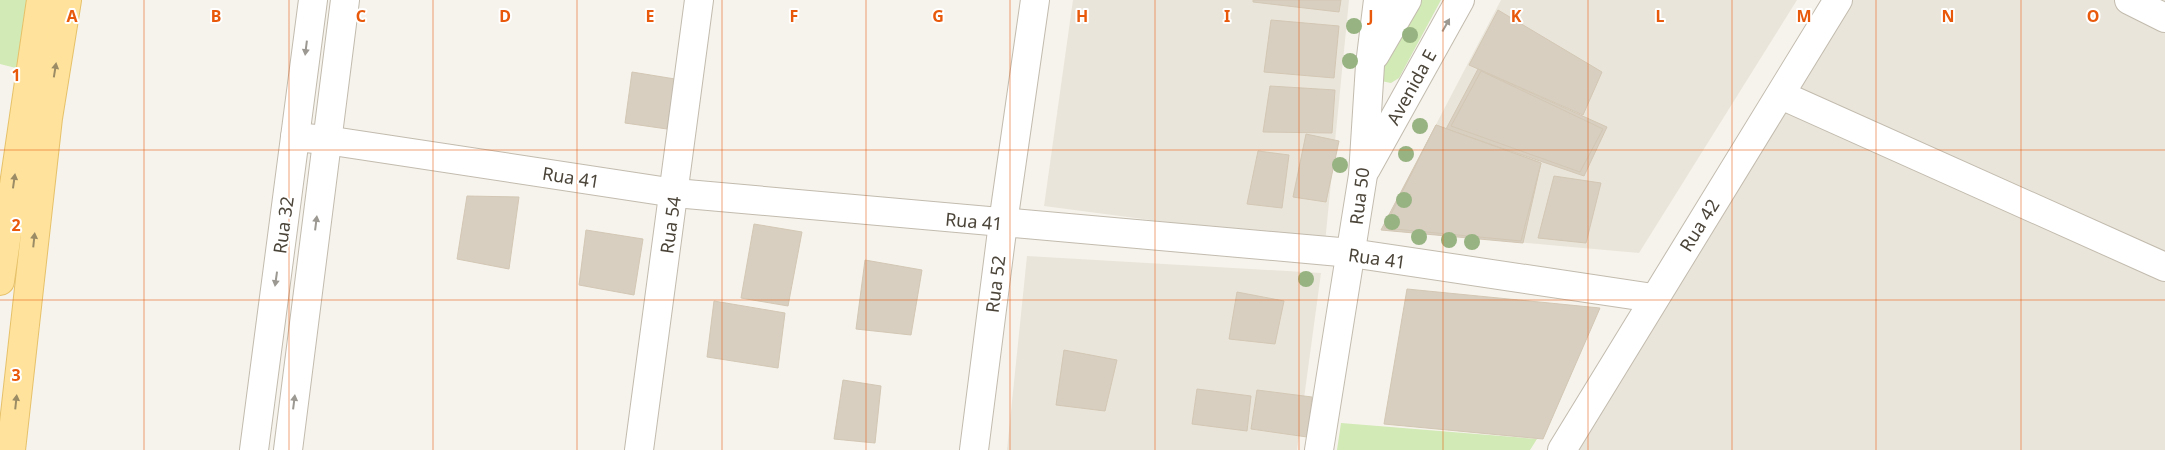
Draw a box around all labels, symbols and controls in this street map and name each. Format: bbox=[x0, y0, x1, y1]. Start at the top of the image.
text: A bbox=[66, 5, 78, 27]
text: B bbox=[211, 5, 221, 27]
text: C bbox=[356, 5, 366, 27]
text: D bbox=[499, 5, 511, 27]
text: E bbox=[646, 5, 655, 27]
text: F bbox=[790, 5, 798, 27]
text: G bbox=[932, 5, 944, 27]
text: H bbox=[1076, 5, 1088, 27]
text: I bbox=[1224, 5, 1230, 27]
text: J bbox=[1366, 5, 1374, 27]
text: K bbox=[1511, 5, 1522, 27]
text: L bbox=[1656, 5, 1665, 27]
text: M bbox=[1796, 5, 1812, 27]
text: N bbox=[1941, 5, 1955, 27]
text: O bbox=[2087, 5, 2099, 27]
one-way arrow bbox=[1442, 18, 1450, 32]
one-way arrow bbox=[302, 41, 310, 57]
street label: Avenida E bbox=[1381, 45, 1441, 129]
one-way arrow bbox=[52, 62, 60, 78]
text: 1 bbox=[11, 64, 21, 86]
street label: Rua 41 bbox=[541, 161, 601, 193]
street label: Rua 50 bbox=[1344, 166, 1374, 226]
one-way arrow bbox=[11, 173, 19, 189]
street label: Rua 42 bbox=[1674, 194, 1724, 256]
street label: Rua 32 bbox=[267, 195, 299, 255]
street label: Rua 54 bbox=[654, 195, 686, 255]
street label: Rua 41 bbox=[944, 207, 1004, 235]
text: 2 bbox=[11, 214, 21, 236]
one-way arrow bbox=[312, 215, 320, 231]
one-way arrow bbox=[30, 232, 38, 248]
street label: Rua 41 bbox=[1347, 242, 1407, 274]
street label: Rua 52 bbox=[980, 254, 1010, 314]
one-way arrow bbox=[272, 271, 280, 287]
text: 3 bbox=[11, 364, 21, 386]
one-way arrow bbox=[12, 393, 20, 409]
one-way arrow bbox=[290, 393, 298, 409]

